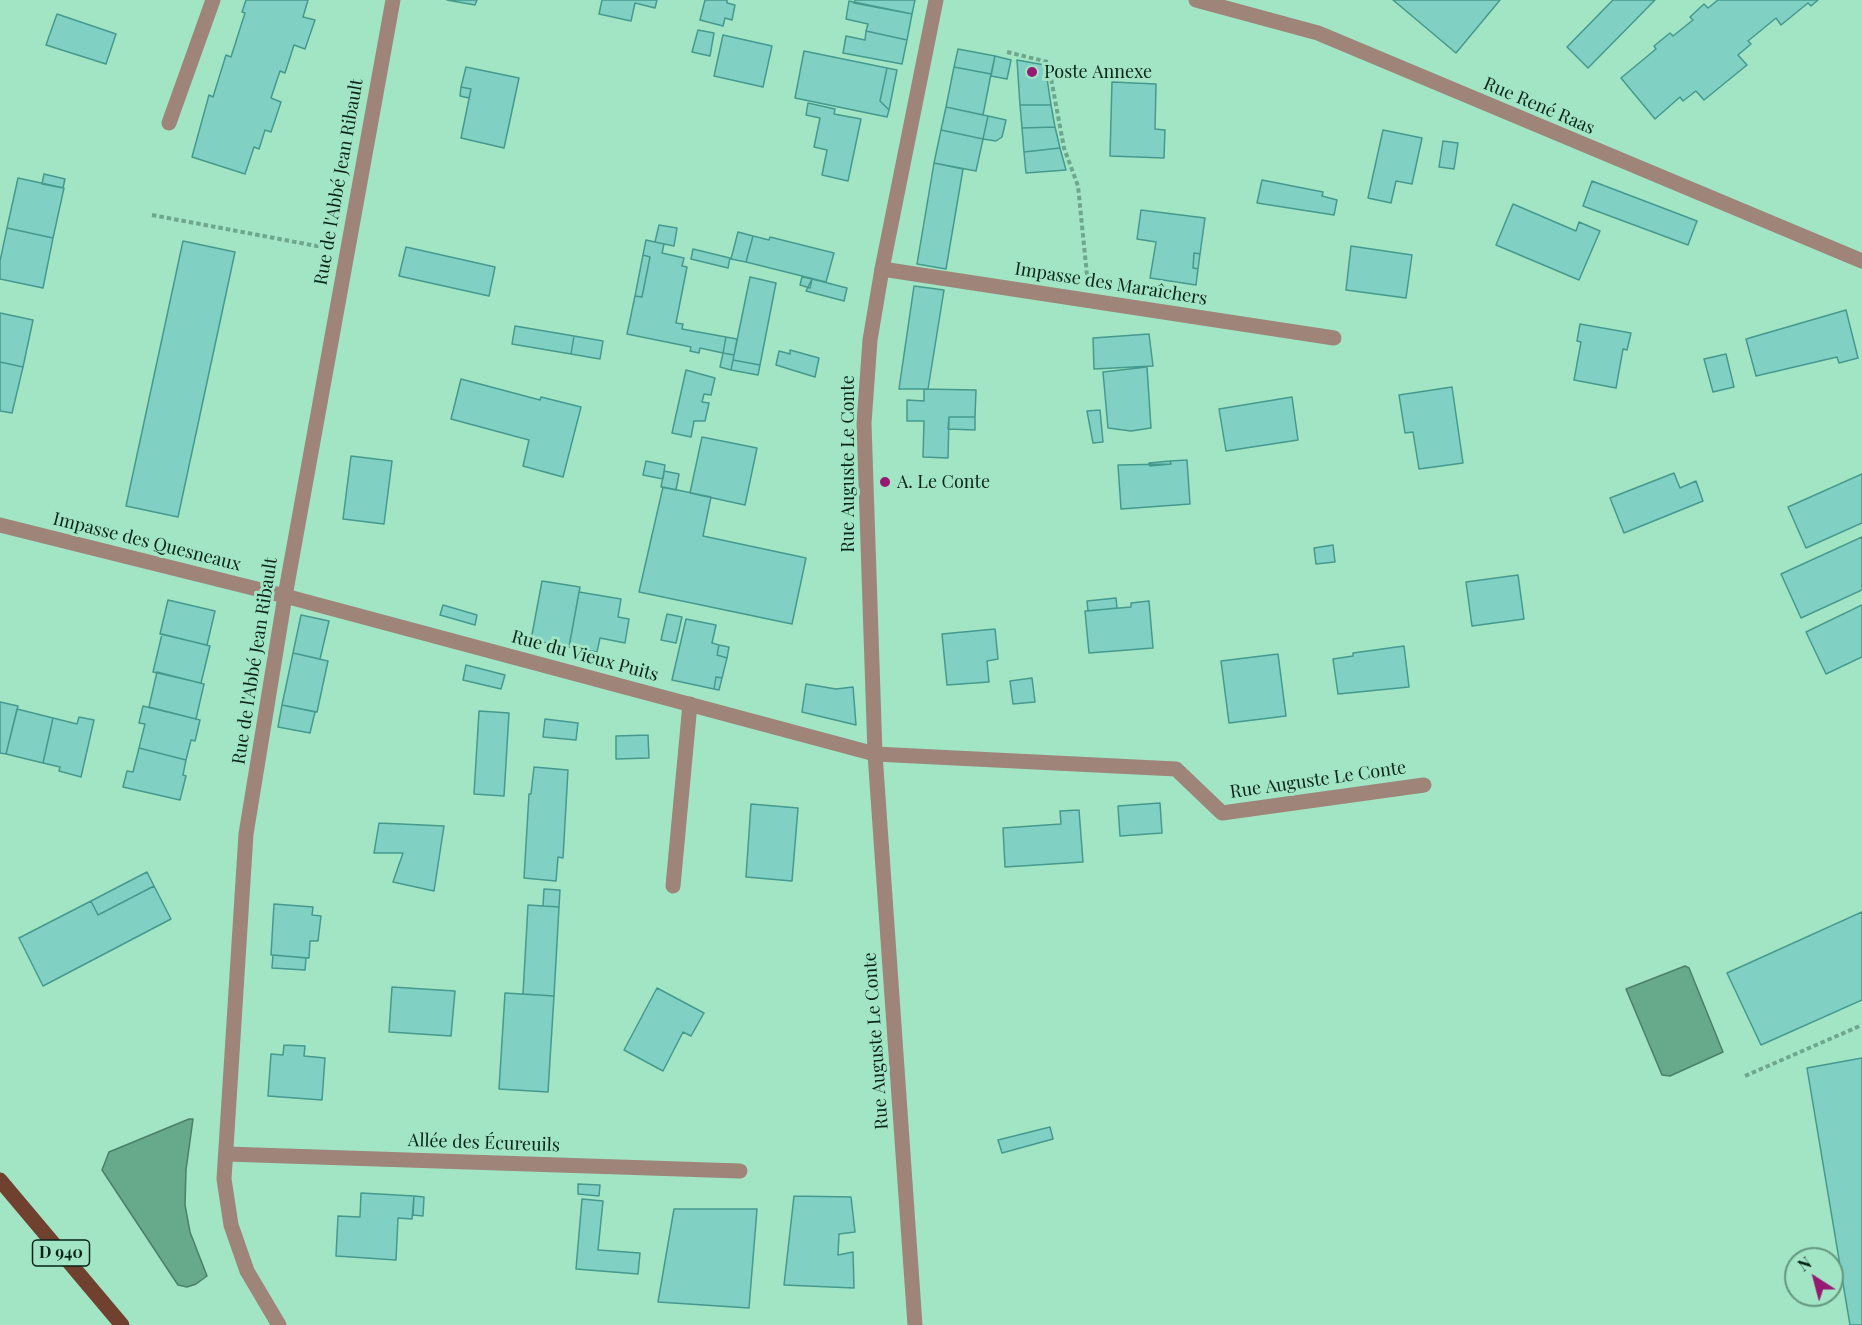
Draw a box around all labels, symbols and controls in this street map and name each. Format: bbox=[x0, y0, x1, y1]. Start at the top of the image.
place label: Poste Annexe bbox=[1044, 61, 1152, 83]
marker: Poste Annexe bbox=[1025, 65, 1039, 79]
street label: Rue René Raas bbox=[1480, 73, 1598, 139]
street label: Rue de l'Abbé Jean Ribault bbox=[310, 77, 368, 287]
street label: Impasse des Maraîchers bbox=[1013, 258, 1209, 310]
street label: Rue Auguste Le Conte bbox=[837, 375, 859, 553]
place label: A. Le Conte bbox=[897, 471, 990, 493]
marker: A. Le Conte bbox=[878, 475, 892, 489]
street label: Impasse des Quesneaux bbox=[51, 508, 243, 576]
street label: Rue de l'Abbé Jean Ribault bbox=[228, 556, 282, 766]
street label: Rue du Vieux Puits bbox=[509, 626, 661, 686]
street label: Rue Auguste Le Conte bbox=[1229, 757, 1407, 803]
street label: Rue Auguste Le Conte bbox=[859, 952, 893, 1130]
street label: Allée des Écureuils bbox=[408, 1130, 560, 1156]
road number: D 940 bbox=[32, 1240, 90, 1266]
north arrow bbox=[1784, 1247, 1844, 1307]
text: N bbox=[1793, 1252, 1815, 1276]

